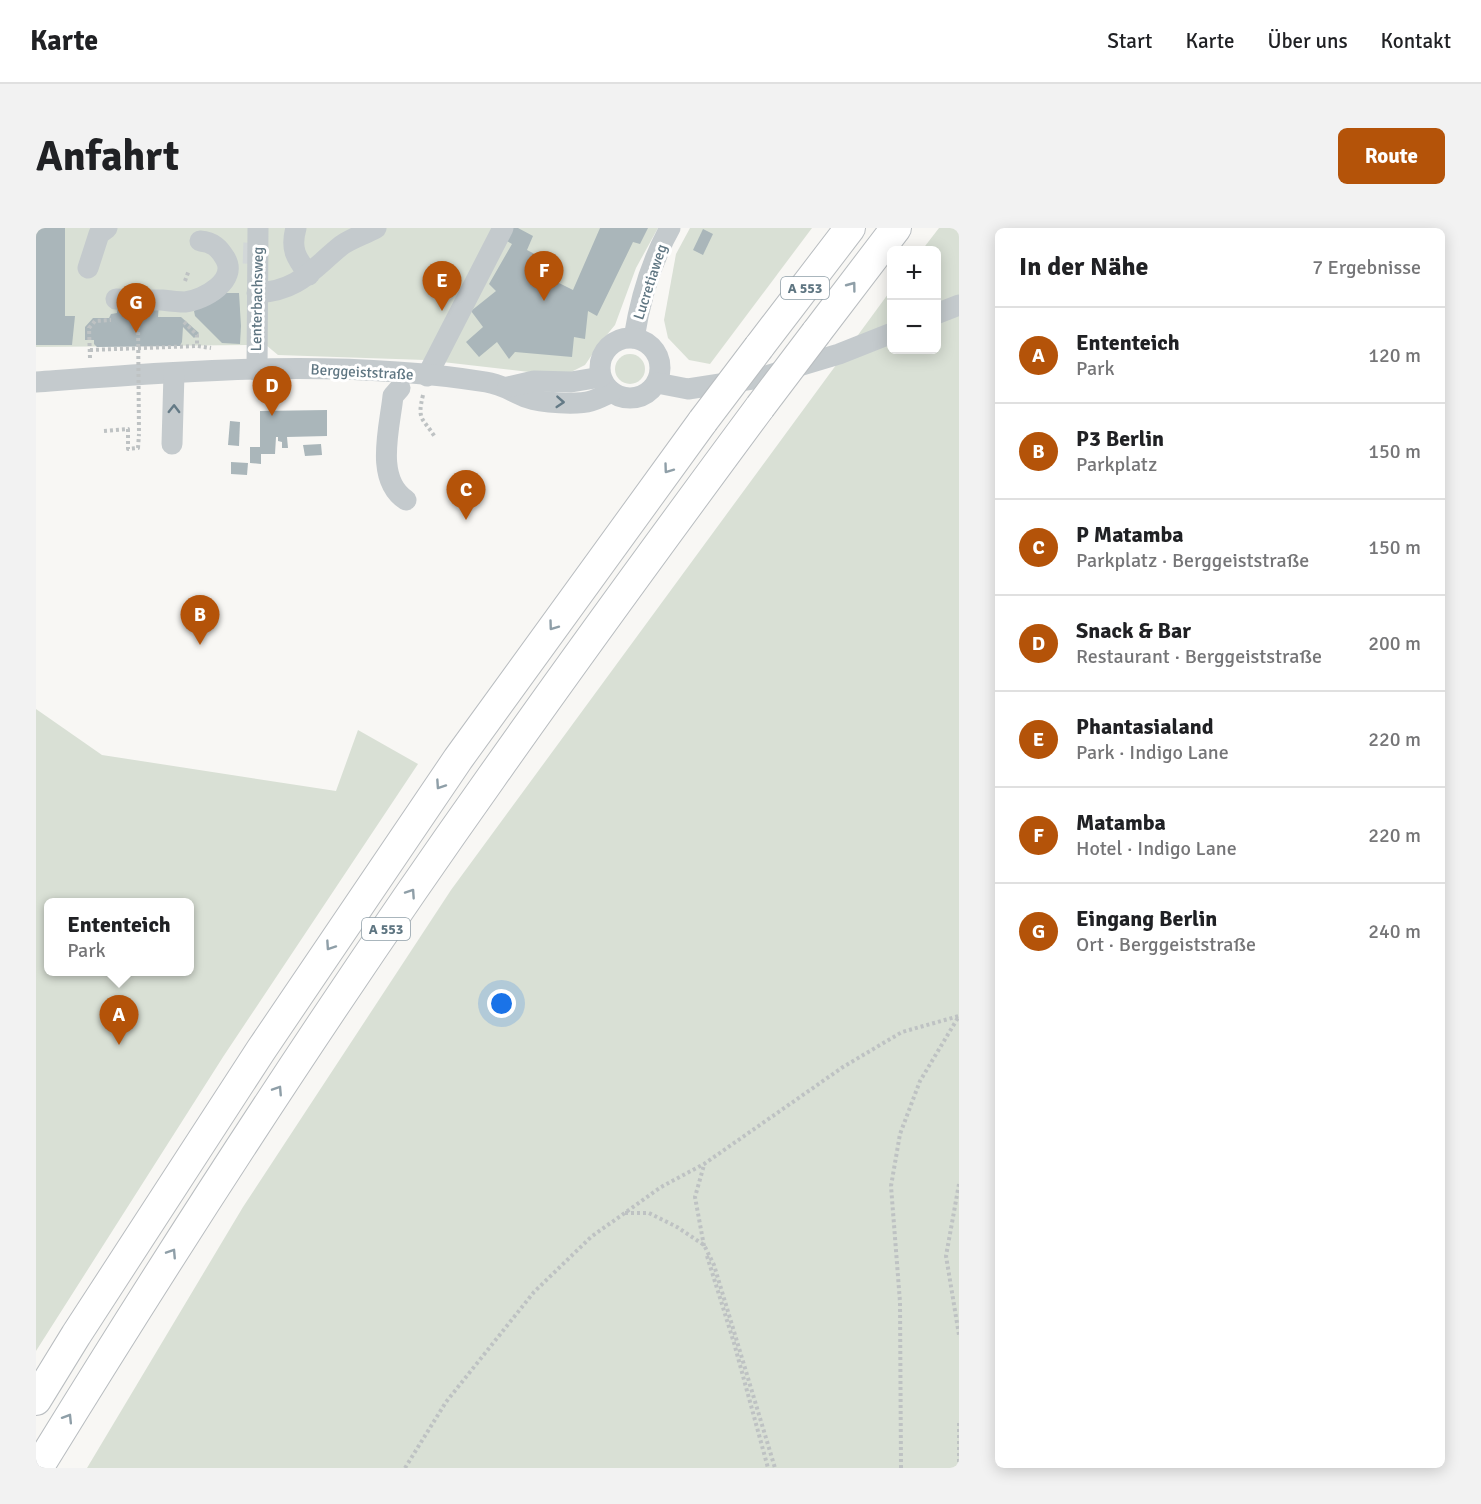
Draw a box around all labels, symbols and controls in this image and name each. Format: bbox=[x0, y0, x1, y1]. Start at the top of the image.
text: Karte bbox=[30, 24, 98, 58]
text: Start bbox=[1107, 28, 1152, 54]
text: Karte bbox=[1185, 28, 1234, 54]
text: Über uns bbox=[1267, 28, 1348, 54]
text: Kontakt bbox=[1381, 28, 1451, 54]
button: Route bbox=[1338, 128, 1445, 184]
text: Anfahrt bbox=[36, 131, 179, 182]
street label: Lucretiaweg bbox=[629, 242, 671, 322]
street label: Lenterbachsweg bbox=[247, 246, 267, 351]
map controls bbox=[887, 246, 941, 354]
button: + bbox=[887, 246, 941, 300]
pin: F bbox=[524, 251, 564, 301]
text: In der Nähe bbox=[1019, 251, 1149, 283]
text: 7 Ergebnisse bbox=[1312, 255, 1421, 280]
pin: E bbox=[422, 262, 462, 311]
road number: A 553 bbox=[781, 277, 829, 299]
one-way arrow bbox=[844, 282, 855, 293]
pin: G bbox=[116, 284, 156, 333]
button: − bbox=[887, 300, 941, 354]
text: Ententeich bbox=[1076, 329, 1180, 356]
text: A bbox=[1032, 343, 1045, 368]
text: 120 m bbox=[1368, 343, 1421, 368]
text: Park bbox=[1076, 356, 1114, 381]
street label: Berggeiststraße bbox=[310, 360, 414, 384]
pin: D bbox=[252, 366, 292, 416]
one-way arrow bbox=[555, 395, 564, 408]
one-way arrow bbox=[167, 404, 180, 413]
text: P3 Berlin bbox=[1076, 425, 1164, 452]
text: B bbox=[1032, 439, 1045, 464]
text: 150 m bbox=[1368, 439, 1421, 464]
text: Parkplatz bbox=[1076, 452, 1157, 477]
one-way arrow bbox=[664, 462, 675, 473]
pin: C bbox=[446, 470, 486, 520]
text: P Matamba bbox=[1076, 521, 1184, 548]
text: C bbox=[1032, 535, 1045, 560]
text: 150 m bbox=[1368, 535, 1421, 560]
text: Parkplatz · Berggeiststraße bbox=[1076, 548, 1309, 573]
pin: B bbox=[180, 596, 220, 645]
text: Snack & Bar bbox=[1076, 617, 1191, 644]
one-way arrow bbox=[549, 619, 560, 630]
text: D bbox=[1032, 631, 1045, 656]
text: 200 m bbox=[1368, 631, 1421, 656]
text: Restaurant · Berggeiststraße bbox=[1076, 644, 1322, 669]
text: Phantasialand bbox=[1076, 713, 1214, 740]
text: E bbox=[1033, 727, 1044, 752]
text: 220 m bbox=[1368, 727, 1421, 752]
text: Park · Indigo Lane bbox=[1076, 740, 1229, 765]
one-way arrow bbox=[436, 778, 447, 789]
text: Matamba bbox=[1076, 809, 1166, 836]
text: F bbox=[1033, 823, 1044, 848]
text: 220 m bbox=[1368, 823, 1421, 848]
text: Hotel · Indigo Lane bbox=[1076, 836, 1237, 861]
one-way arrow bbox=[404, 889, 415, 900]
popup bbox=[44, 898, 194, 976]
text: Eingang Berlin bbox=[1076, 905, 1217, 932]
text: Ententeich bbox=[67, 911, 171, 938]
road number: A 553 bbox=[362, 918, 410, 940]
text: G bbox=[1032, 919, 1045, 944]
text: 240 m bbox=[1368, 919, 1421, 944]
text: Ort · Berggeiststraße bbox=[1076, 932, 1256, 957]
text: Park bbox=[67, 938, 106, 963]
one-way arrow bbox=[327, 940, 338, 951]
your location bbox=[487, 989, 516, 1018]
pin: A bbox=[100, 996, 139, 1045]
one-way arrow bbox=[271, 1085, 282, 1096]
one-way arrow bbox=[165, 1249, 177, 1259]
one-way arrow bbox=[61, 1414, 73, 1424]

